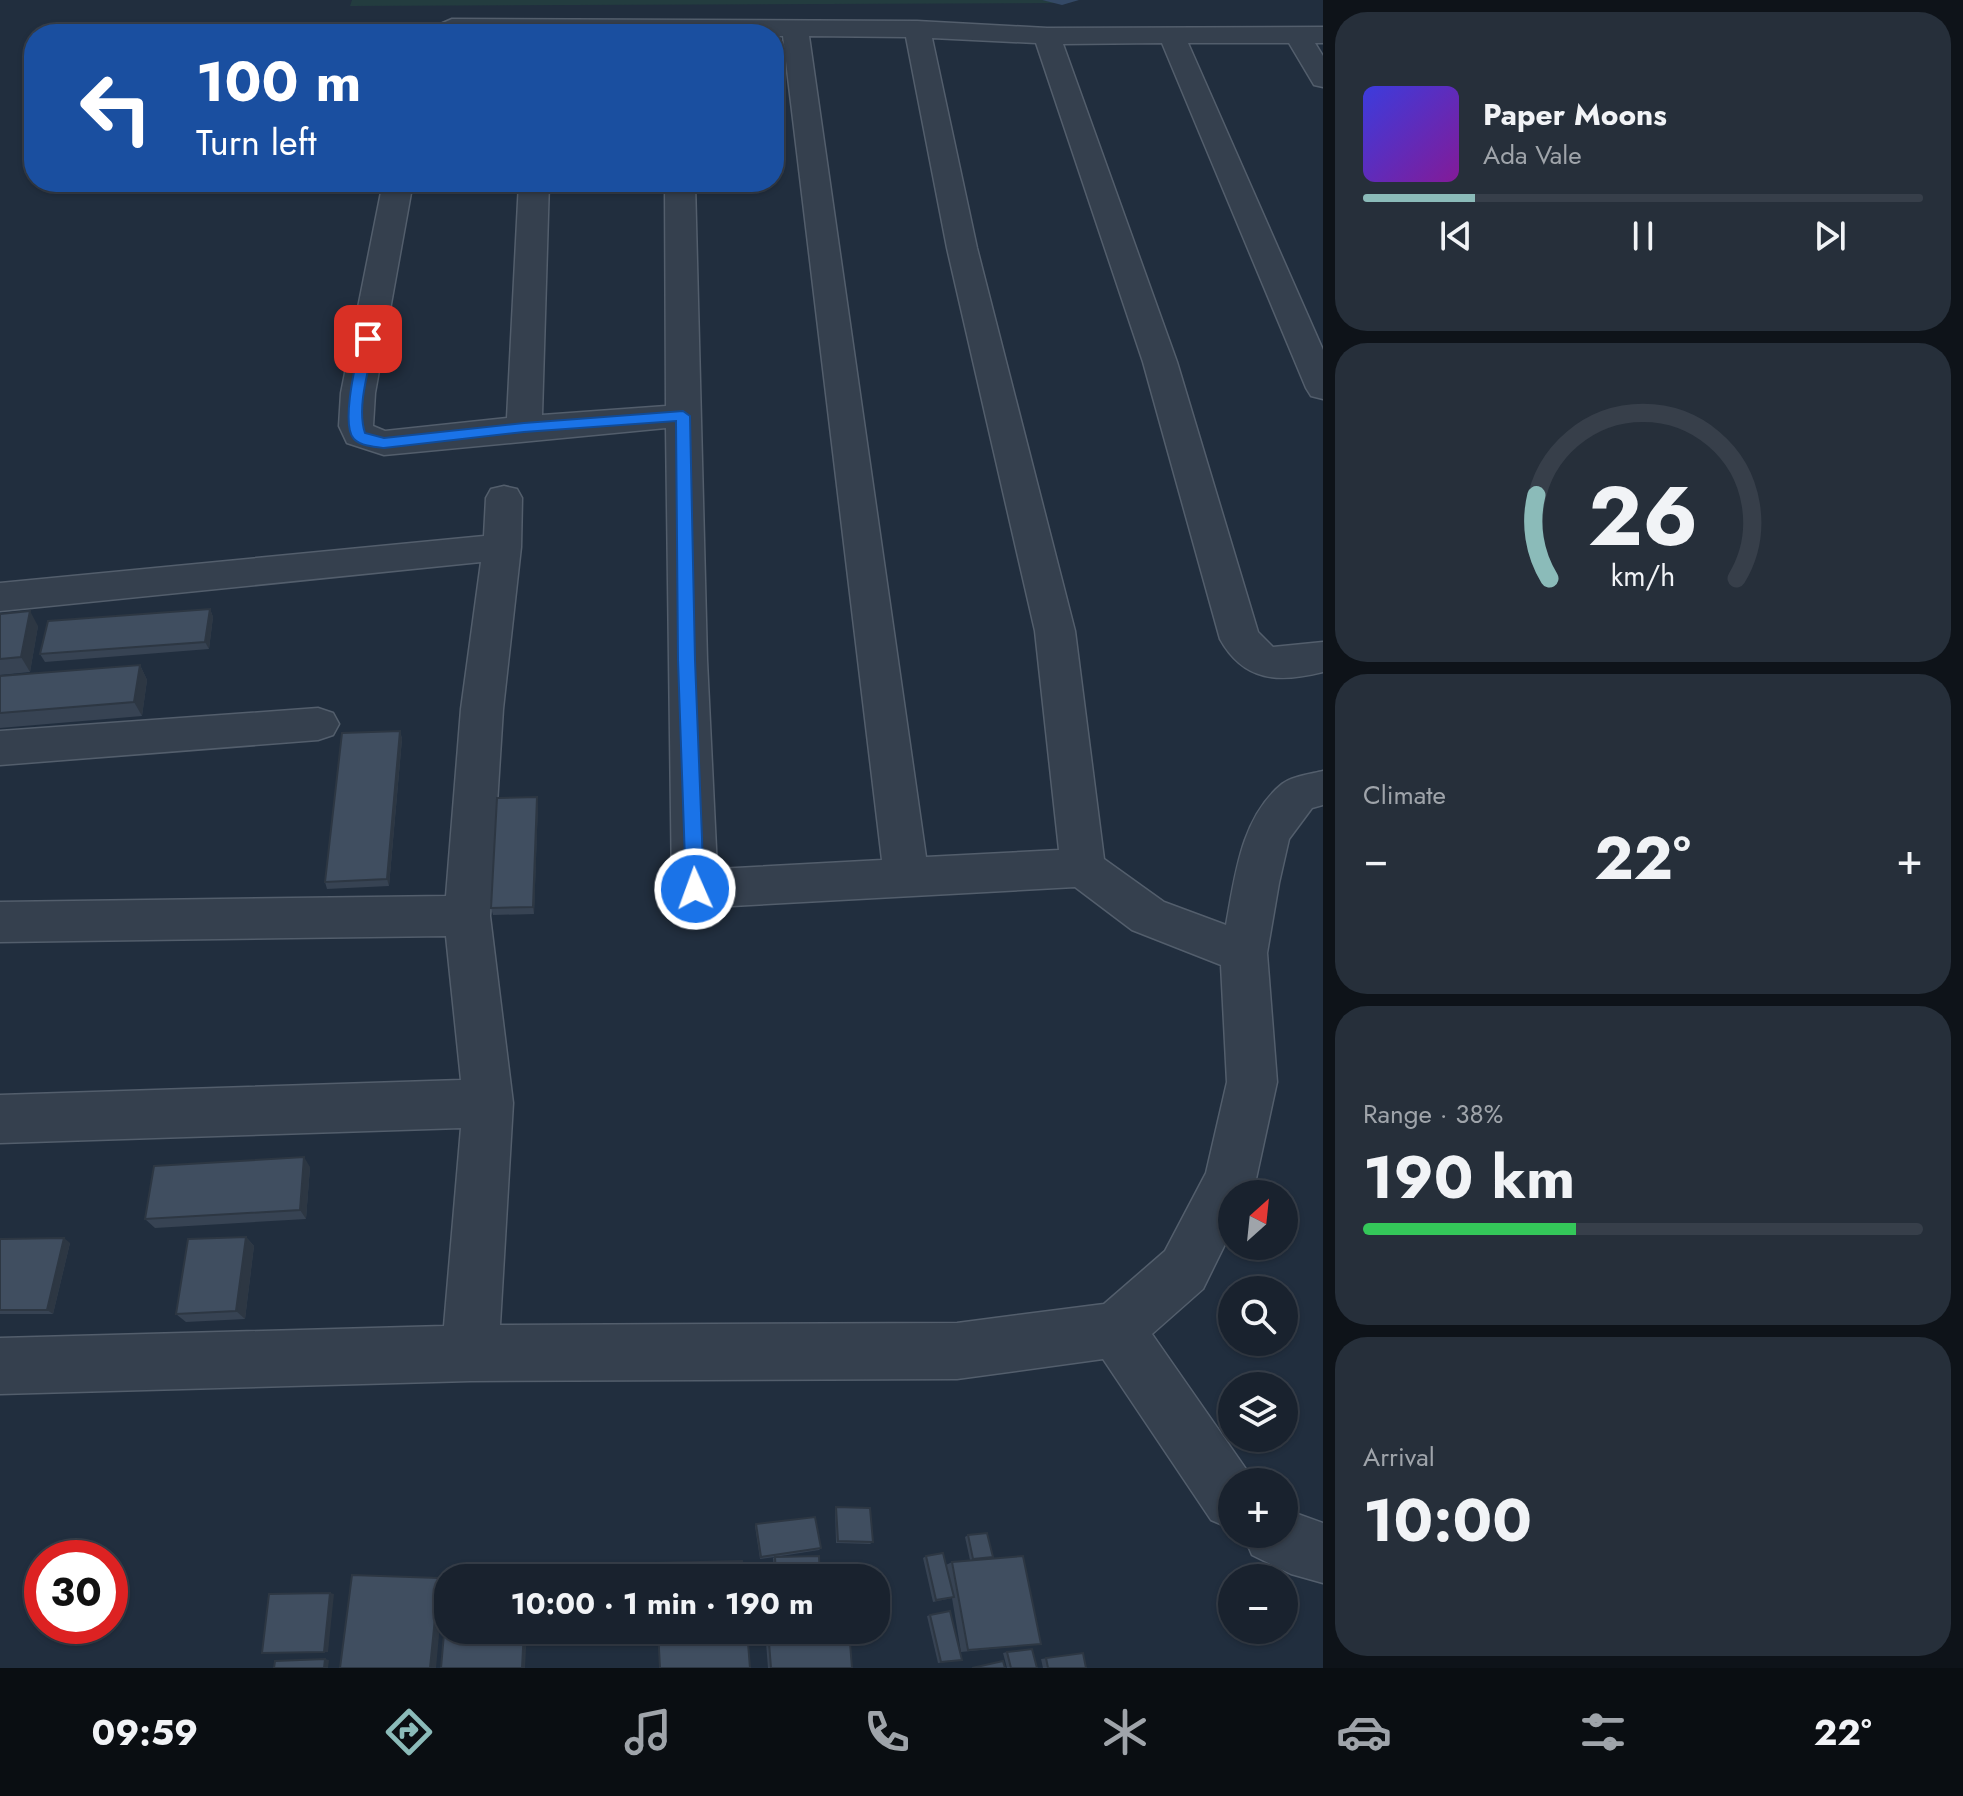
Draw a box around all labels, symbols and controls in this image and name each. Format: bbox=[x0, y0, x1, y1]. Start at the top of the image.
text: 100 m bbox=[196, 41, 361, 122]
icon: left bbox=[64, 56, 168, 160]
text: Paper Moons bbox=[1483, 93, 1667, 136]
text: Turn left bbox=[196, 116, 317, 168]
text: Ada Vale bbox=[1483, 136, 1582, 174]
icon: previous bbox=[1434, 214, 1478, 258]
icon: pause bbox=[1621, 214, 1665, 258]
icon: next bbox=[1808, 214, 1852, 258]
pin bbox=[334, 305, 402, 373]
icon: arrive bbox=[346, 317, 390, 361]
text: 26 bbox=[1588, 455, 1698, 575]
text: km/h bbox=[1611, 555, 1675, 597]
text: Climate bbox=[1363, 776, 1446, 814]
text: 22° bbox=[1594, 815, 1691, 902]
text: − bbox=[1363, 827, 1389, 891]
text: + bbox=[1896, 827, 1923, 891]
position arrow bbox=[653, 847, 737, 931]
text: Range · 38% bbox=[1363, 1095, 1503, 1133]
text: 190 km bbox=[1363, 1134, 1575, 1221]
north arrow bbox=[1218, 1180, 1298, 1260]
map controls bbox=[1218, 1180, 1298, 1644]
button: search bbox=[1218, 1276, 1298, 1356]
button: layers bbox=[1218, 1372, 1298, 1452]
text: Arrival bbox=[1363, 1438, 1435, 1476]
button: + bbox=[1218, 1468, 1298, 1548]
text: 10:00 bbox=[1363, 1477, 1532, 1564]
speed limit sign: 30 bbox=[24, 1540, 128, 1644]
button: − bbox=[1218, 1564, 1298, 1644]
text: 10:00 · 1 min · 190 m bbox=[510, 1582, 814, 1625]
icon: directions bbox=[381, 1704, 437, 1760]
icon: music bbox=[620, 1704, 676, 1760]
icon: phone bbox=[859, 1704, 915, 1760]
icon: climate bbox=[1097, 1704, 1153, 1760]
icon: car bbox=[1336, 1704, 1392, 1760]
icon: filters bbox=[1575, 1704, 1631, 1760]
text: 09:59 bbox=[91, 1706, 198, 1758]
text: 22° bbox=[1814, 1706, 1872, 1758]

